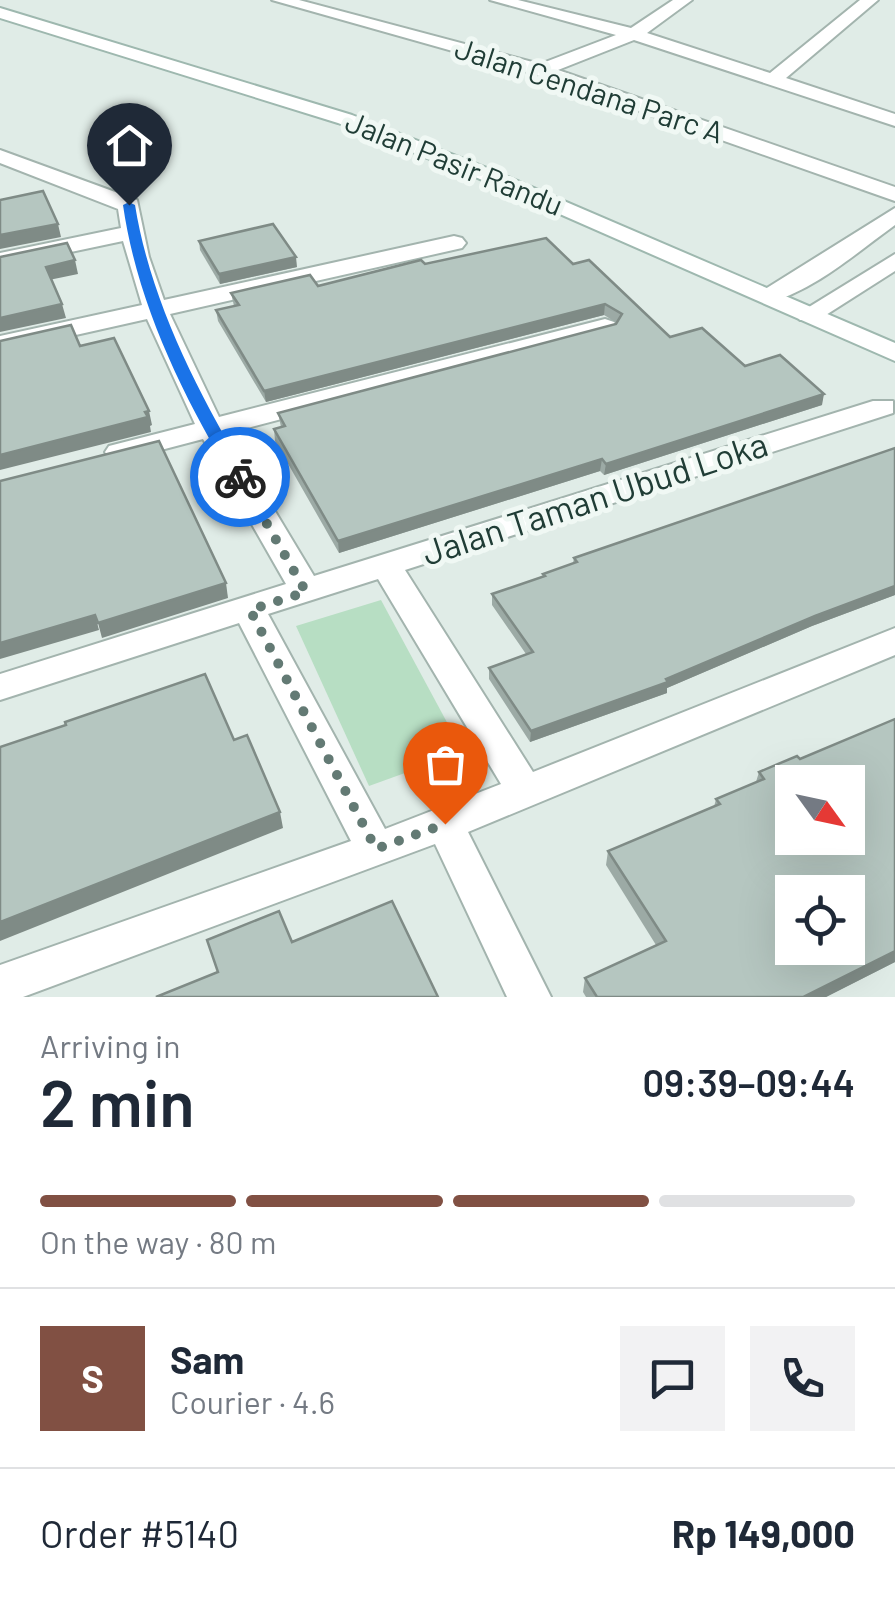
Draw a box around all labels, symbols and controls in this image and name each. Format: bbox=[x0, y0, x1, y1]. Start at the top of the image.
street label: Jalan Cendana Parc A bbox=[451, 29, 728, 149]
street label: Jalan Pasir Randu bbox=[341, 102, 569, 222]
pin bbox=[87, 103, 172, 206]
icon: home bbox=[102, 118, 157, 173]
street label: Jalan Taman Ubud Loka bbox=[416, 421, 772, 573]
courier bbox=[190, 427, 290, 527]
icon: bike bbox=[213, 450, 268, 505]
pin bbox=[403, 722, 488, 825]
icon: bag bbox=[418, 737, 473, 792]
north arrow bbox=[775, 765, 865, 855]
map controls bbox=[775, 765, 865, 965]
button: locate bbox=[775, 875, 865, 965]
text: Arriving in bbox=[40, 1026, 180, 1064]
text: 09:39–09:44 bbox=[642, 1059, 855, 1105]
text: 2 min bbox=[40, 1062, 195, 1140]
text: On the way · 80 m bbox=[40, 1222, 276, 1260]
button: chat bbox=[620, 1326, 725, 1431]
button: phone bbox=[750, 1326, 855, 1431]
text: Sam bbox=[170, 1336, 244, 1382]
text: S bbox=[81, 1355, 104, 1401]
text: Courier · 4.6 bbox=[170, 1382, 335, 1420]
text: Order #5140 bbox=[40, 1510, 239, 1556]
text: Rp 149,000 bbox=[672, 1510, 855, 1556]

